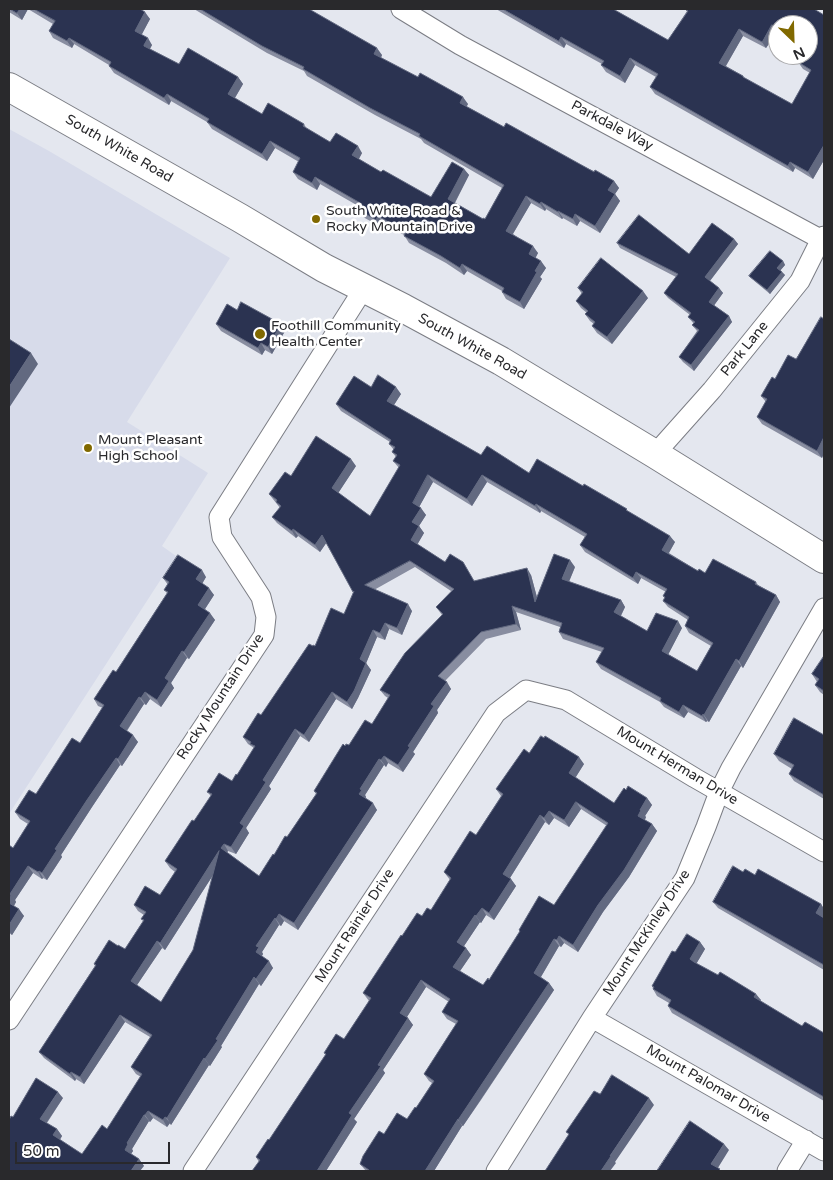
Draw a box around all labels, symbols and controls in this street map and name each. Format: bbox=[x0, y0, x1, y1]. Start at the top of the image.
north arrow bbox=[768, 15, 818, 65]
text: N bbox=[790, 43, 807, 63]
street label: Parkdale Way bbox=[568, 97, 656, 155]
street label: South White Road bbox=[62, 111, 176, 187]
place label: South White Road & Rocky Mountain Drive bbox=[326, 203, 473, 236]
marker: South White Road & Rocky Mountain Drive bbox=[310, 213, 322, 225]
street label: South White Road bbox=[415, 310, 529, 384]
place label: Foothill Community Health Center bbox=[271, 318, 401, 351]
street label: Park Lane bbox=[718, 318, 772, 380]
marker: Foothill Community Health Center bbox=[253, 327, 267, 341]
place label: Mount Pleasant High School bbox=[98, 432, 203, 464]
marker: Mount Pleasant High School bbox=[82, 442, 94, 454]
street label: Rocky Mountain Drive bbox=[174, 631, 268, 763]
street label: Mount Herman Drive bbox=[613, 723, 741, 809]
street label: Mount Rainier Drive bbox=[312, 866, 398, 986]
street label: Mount McKinley Drive bbox=[600, 867, 694, 999]
street label: Mount Palomar Drive bbox=[643, 1042, 773, 1126]
scale bar bbox=[18, 1132, 172, 1164]
text: 50 m bbox=[23, 1142, 60, 1160]

